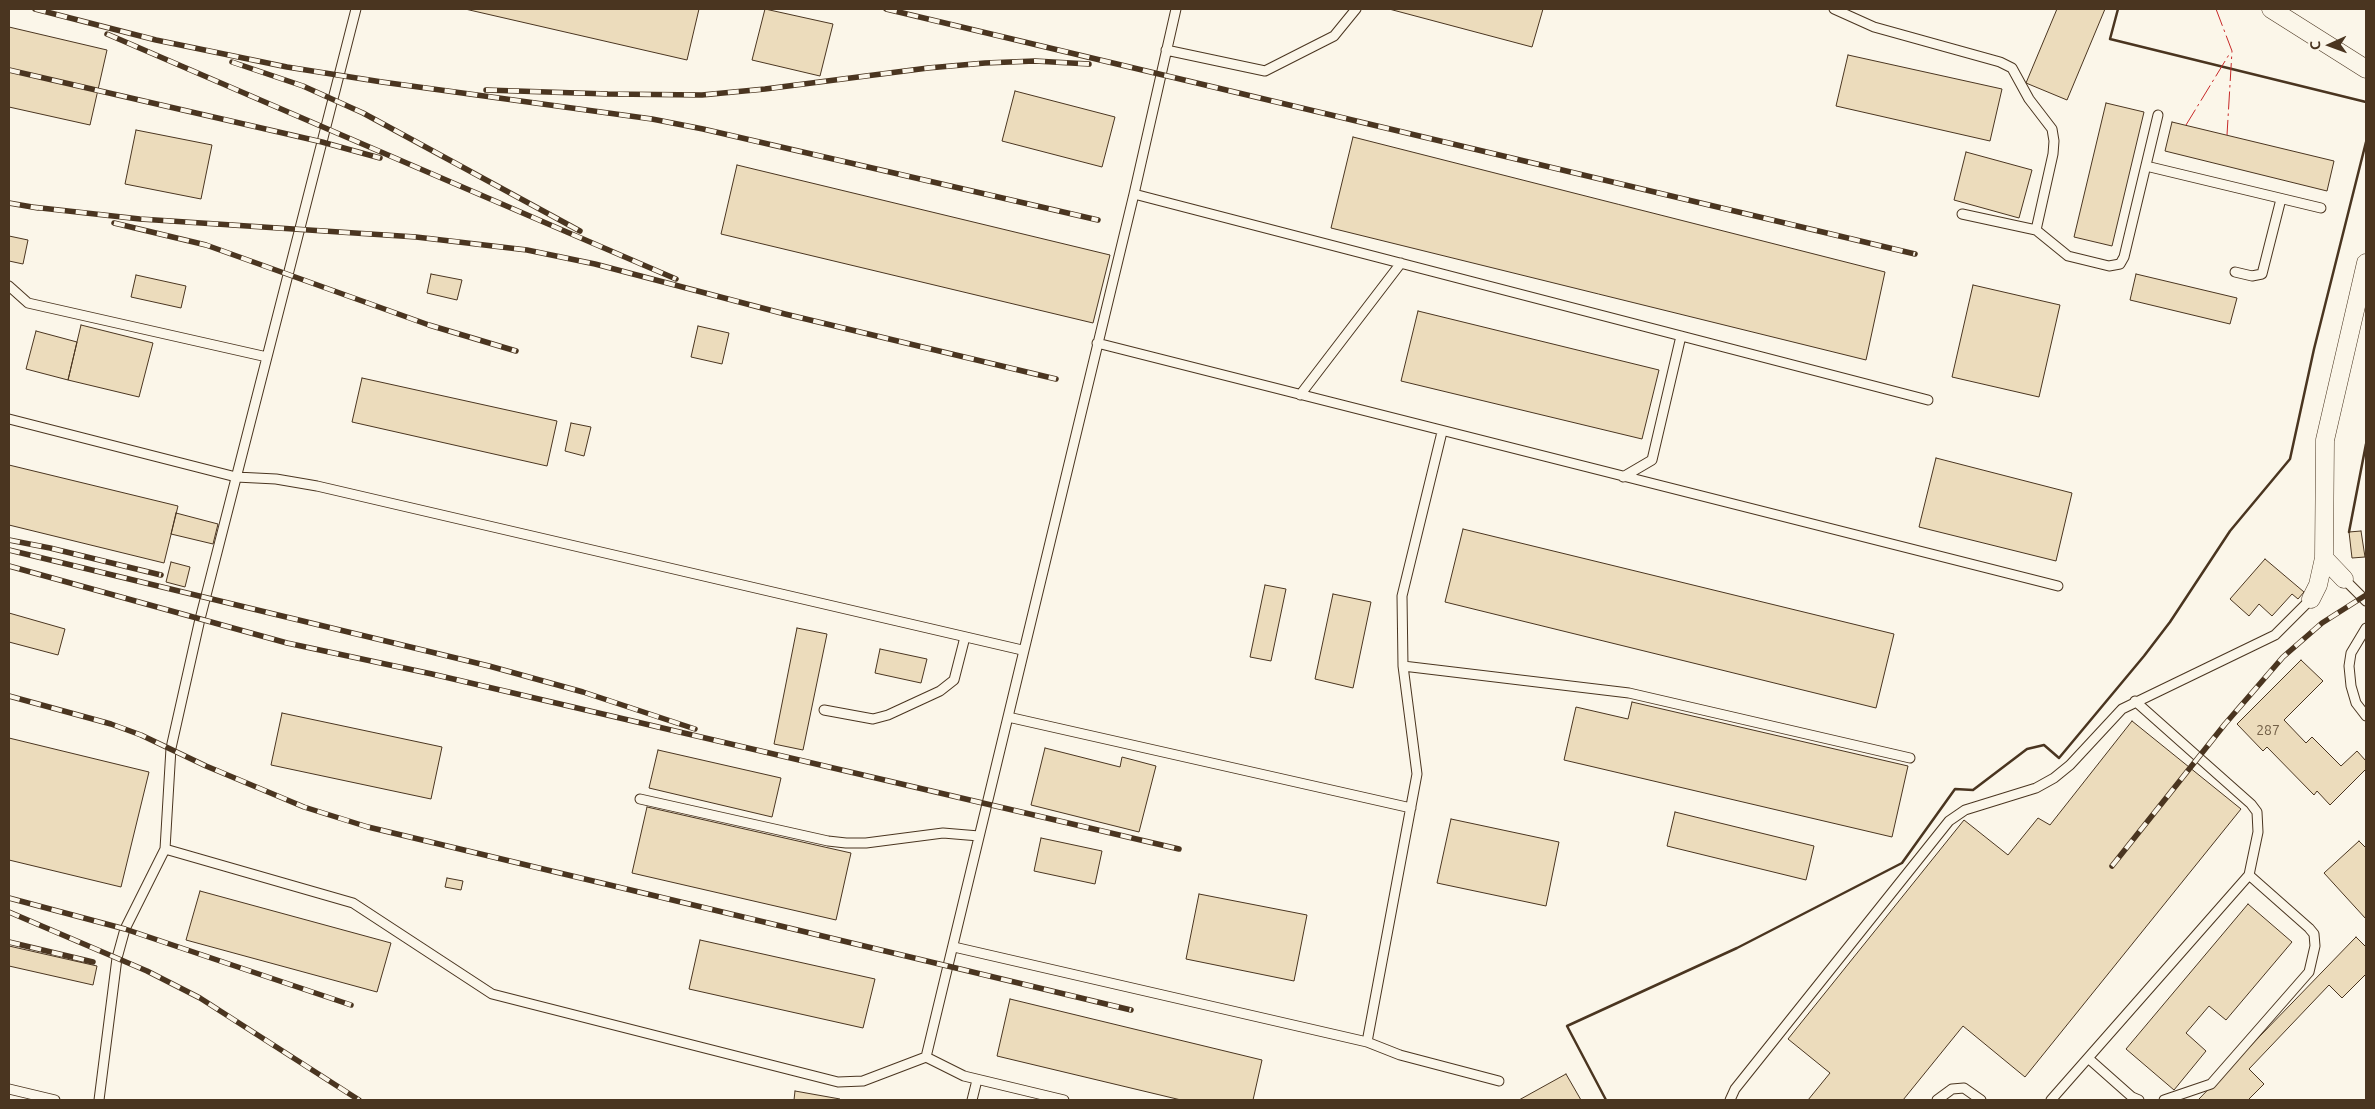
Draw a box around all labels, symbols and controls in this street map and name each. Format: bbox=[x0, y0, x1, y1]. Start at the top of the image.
north arrow bbox=[2305, 20, 2355, 70]
text: С bbox=[2307, 41, 2323, 50]
house number: 287 bbox=[2256, 722, 2280, 738]

